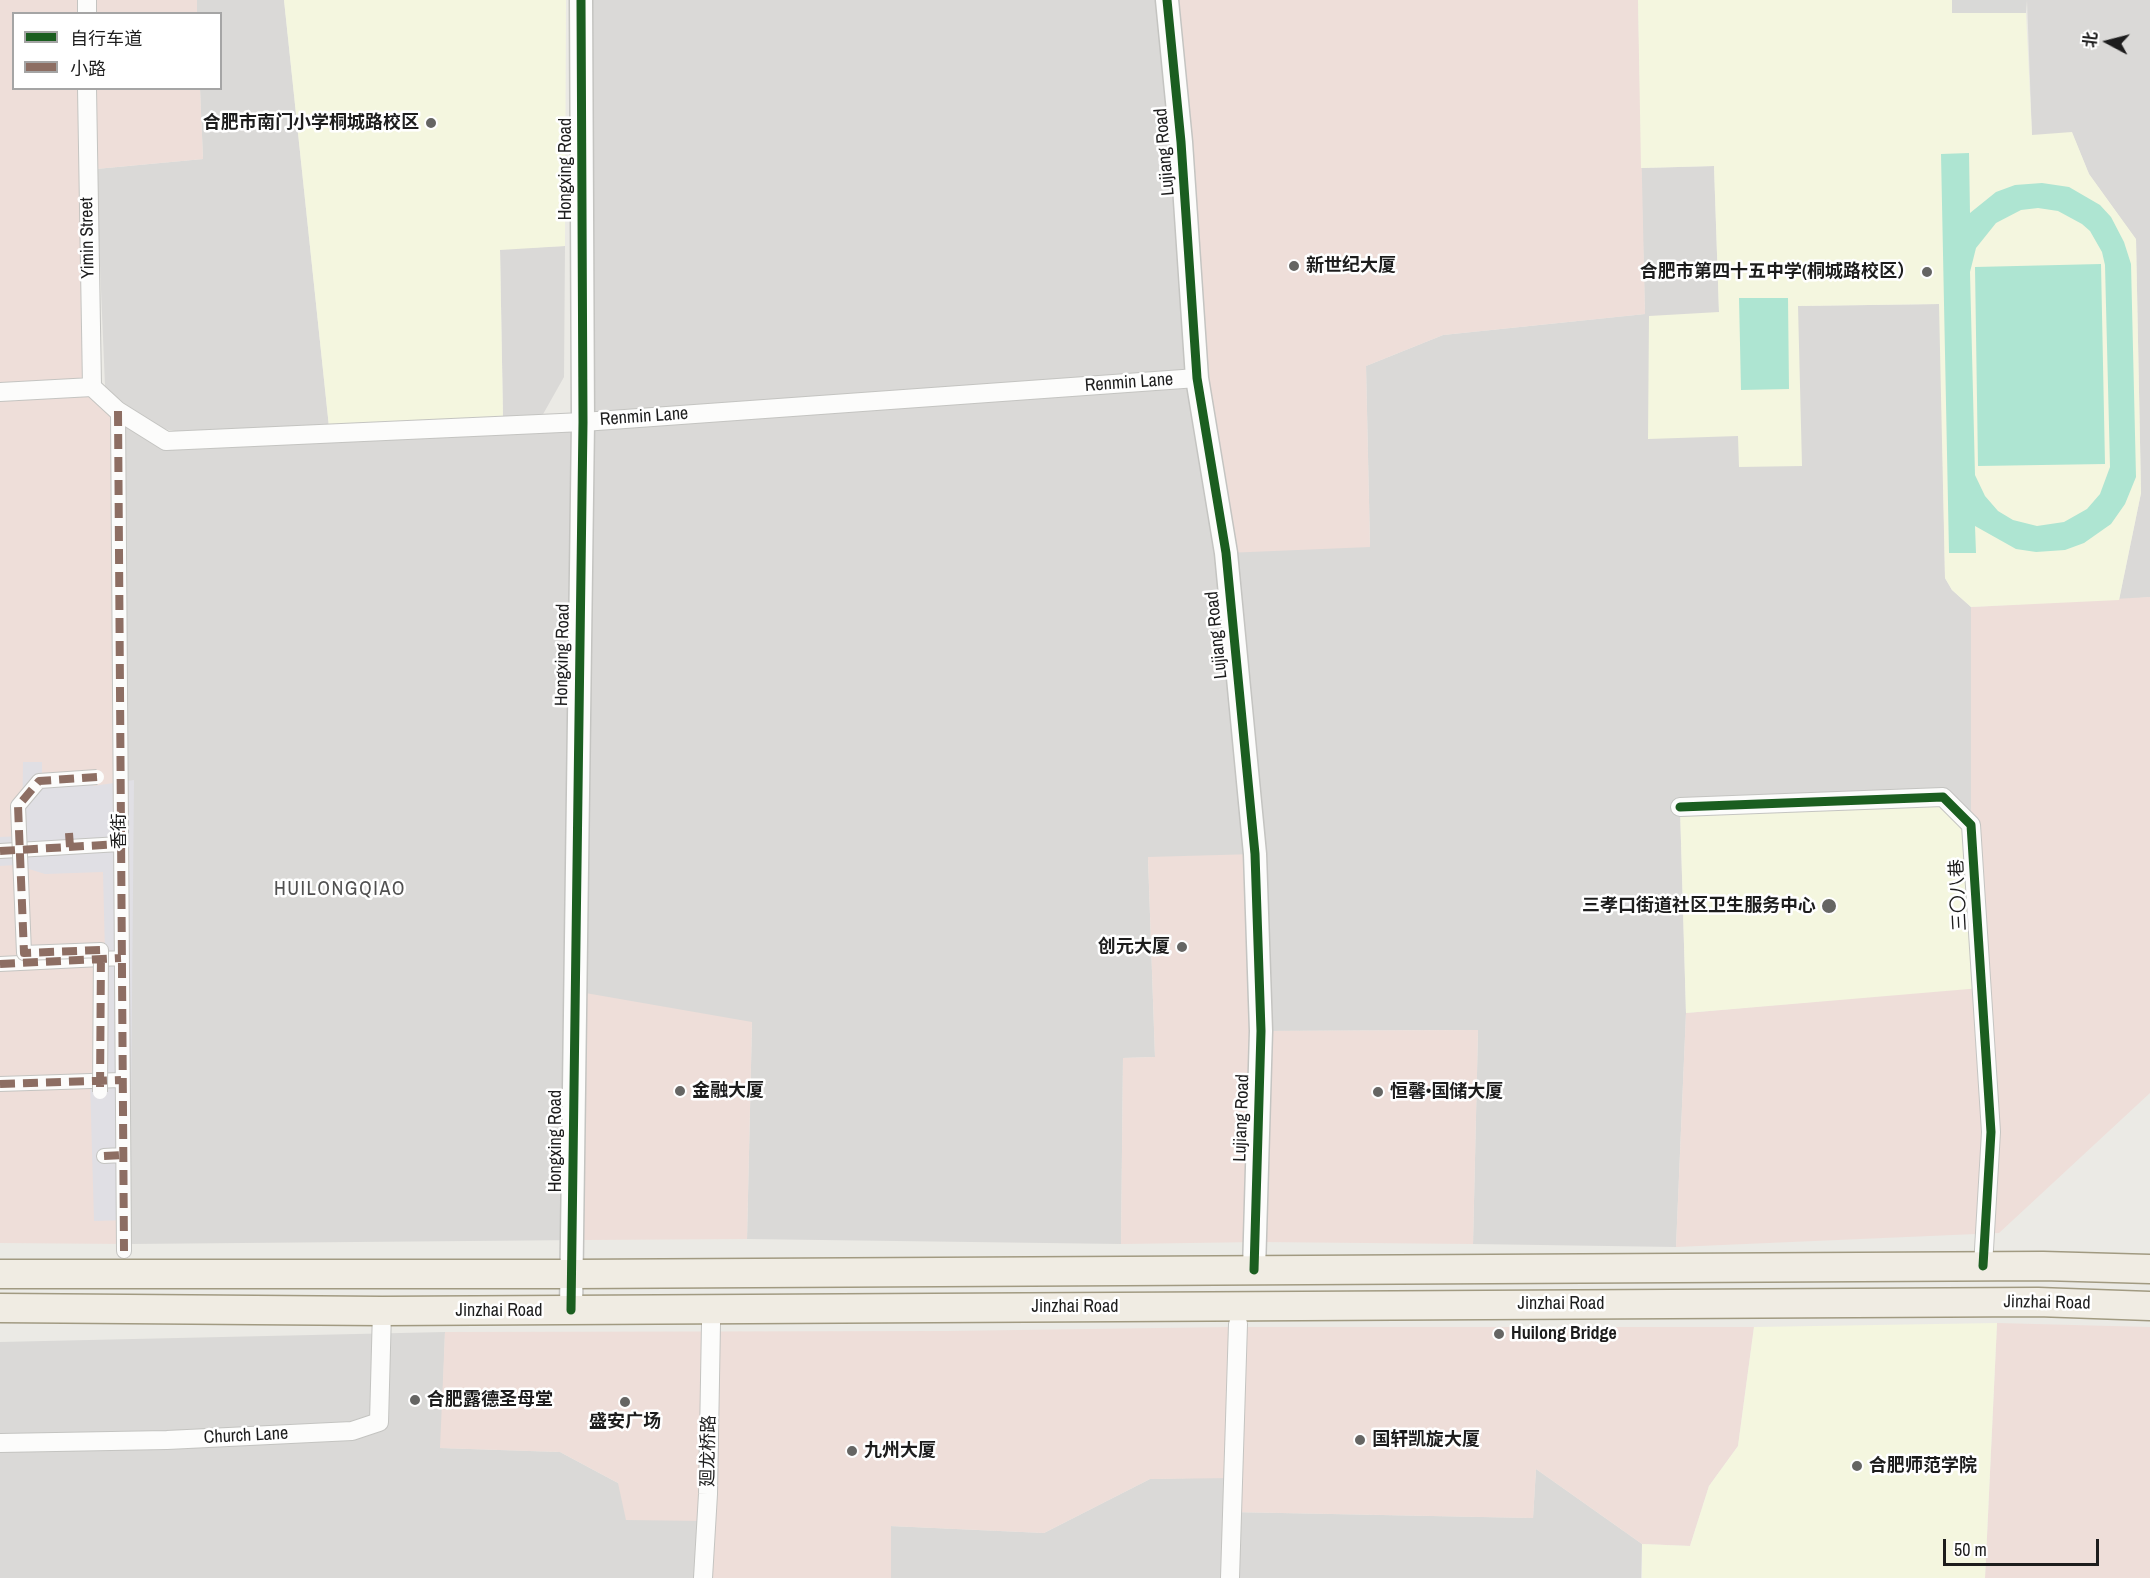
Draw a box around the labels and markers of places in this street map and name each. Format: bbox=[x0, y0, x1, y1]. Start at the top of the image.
place label: 合肥市南门小学桐城路校区 bbox=[203, 112, 419, 134]
marker: 合肥市南门小学桐城路校区 bbox=[424, 116, 438, 130]
place label: 新世纪大厦 bbox=[1306, 255, 1396, 277]
marker: 新世纪大厦 bbox=[1287, 259, 1301, 273]
place label: 合肥市第四十五中学(桐城路校区） bbox=[1640, 261, 1915, 283]
marker: 合肥市第四十五中学(桐城路校区） bbox=[1920, 265, 1934, 279]
place label: 三孝口街道社区卫生服务中心 bbox=[1582, 895, 1816, 917]
marker: 三孝口街道社区卫生服务中心 bbox=[1820, 897, 1838, 915]
place label: 创元大厦 bbox=[1098, 936, 1170, 958]
marker: 创元大厦 bbox=[1175, 940, 1189, 954]
place label: 金融大厦 bbox=[692, 1080, 764, 1102]
place label: 恒馨•国储大厦 bbox=[1390, 1081, 1503, 1103]
marker: 金融大厦 bbox=[673, 1084, 687, 1098]
marker: 恒馨•国储大厦 bbox=[1371, 1085, 1385, 1099]
place label: Huilong Bridge bbox=[1511, 1323, 1617, 1345]
marker: Huilong Bridge bbox=[1492, 1327, 1506, 1341]
place label: 合肥露德圣母堂 bbox=[427, 1389, 553, 1411]
marker: 合肥露德圣母堂 bbox=[408, 1393, 422, 1407]
marker: 盛安广场 bbox=[618, 1395, 632, 1409]
place label: 盛安广场 bbox=[589, 1411, 661, 1433]
place label: 国轩凯旋大厦 bbox=[1372, 1429, 1480, 1451]
marker: 国轩凯旋大厦 bbox=[1353, 1433, 1367, 1447]
place label: 九州大厦 bbox=[864, 1440, 936, 1462]
marker: 九州大厦 bbox=[845, 1444, 859, 1458]
place label: 合肥师范学院 bbox=[1869, 1455, 1977, 1477]
marker: 合肥师范学院 bbox=[1850, 1459, 1864, 1473]

